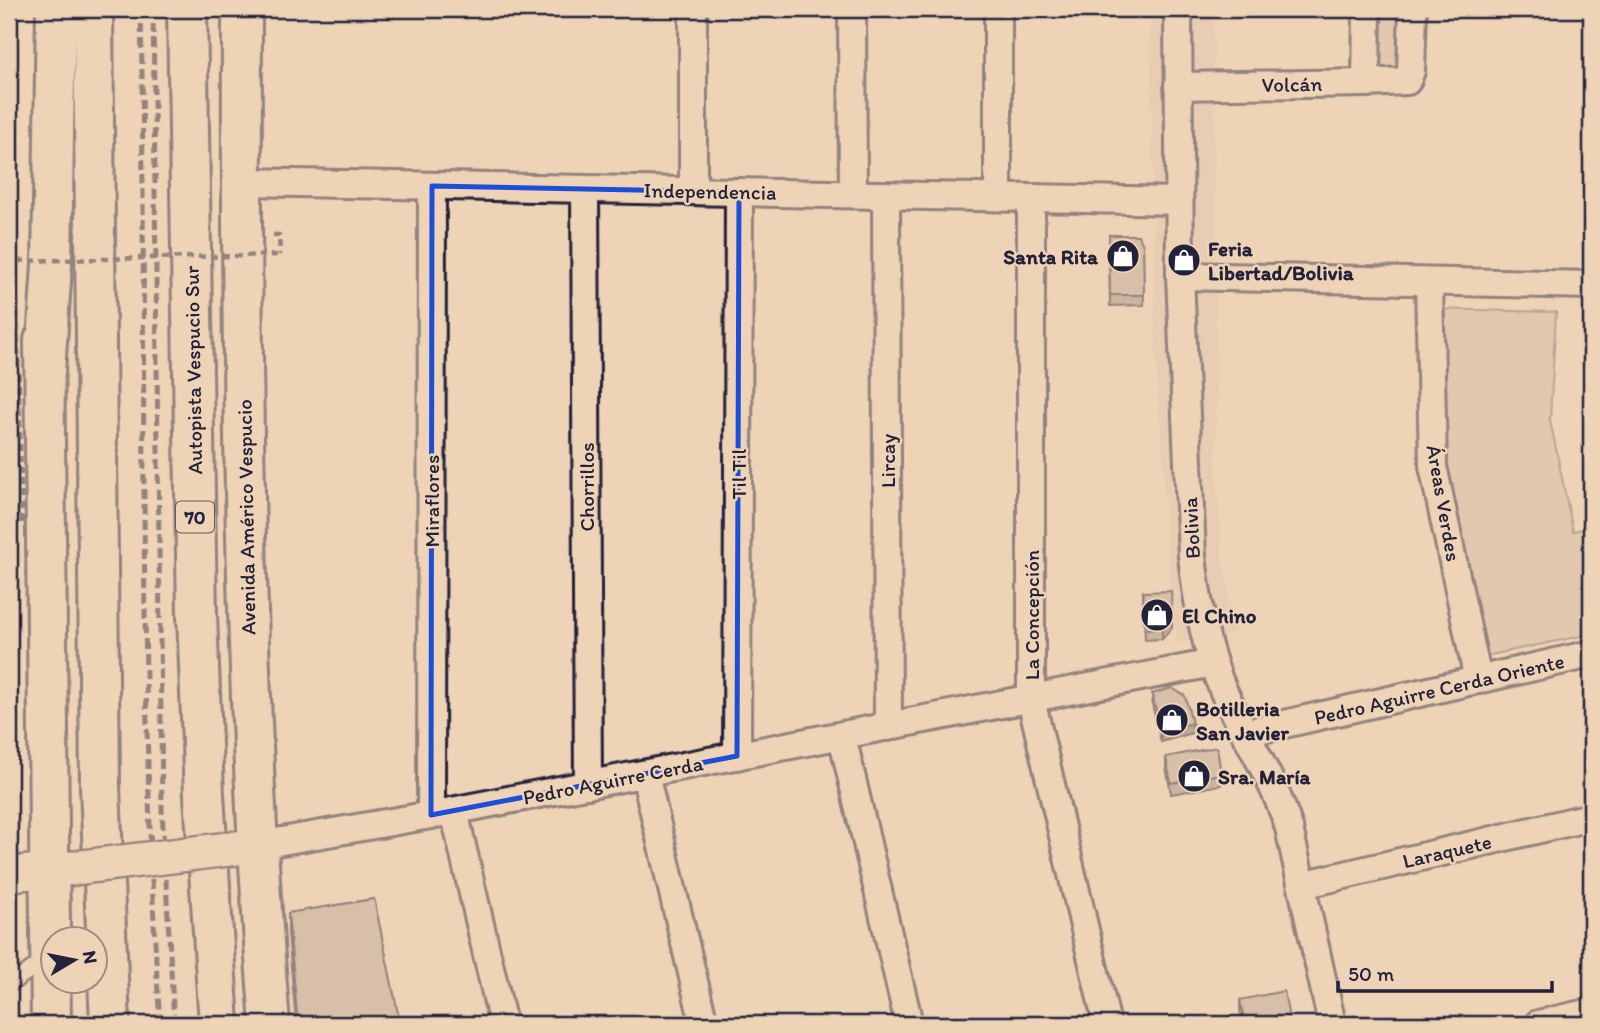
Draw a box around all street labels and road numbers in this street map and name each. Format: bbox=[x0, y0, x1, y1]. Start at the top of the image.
street label: Volcán bbox=[1261, 71, 1323, 97]
street label: Independencia bbox=[643, 177, 777, 205]
street label: Autopista Vespucio Sur bbox=[179, 265, 207, 475]
street label: Avenida Américo Vespucio bbox=[231, 399, 261, 635]
street label: Lircay bbox=[875, 434, 900, 488]
street label: Chorrillos bbox=[574, 442, 599, 532]
street label: Áreas Verdes bbox=[1421, 443, 1467, 563]
street label: Til Til bbox=[726, 448, 751, 499]
street label: Miraflores bbox=[419, 455, 444, 547]
street label: Bolivia bbox=[1177, 497, 1205, 559]
road number: 70 bbox=[176, 502, 214, 532]
street label: La Concepción bbox=[1019, 550, 1044, 680]
street label: Pedro Aguirre Cerda Oriente bbox=[1311, 648, 1567, 730]
street label: Pedro Aguirre Cerda bbox=[521, 750, 705, 810]
street label: Laraquete bbox=[1400, 829, 1494, 873]

